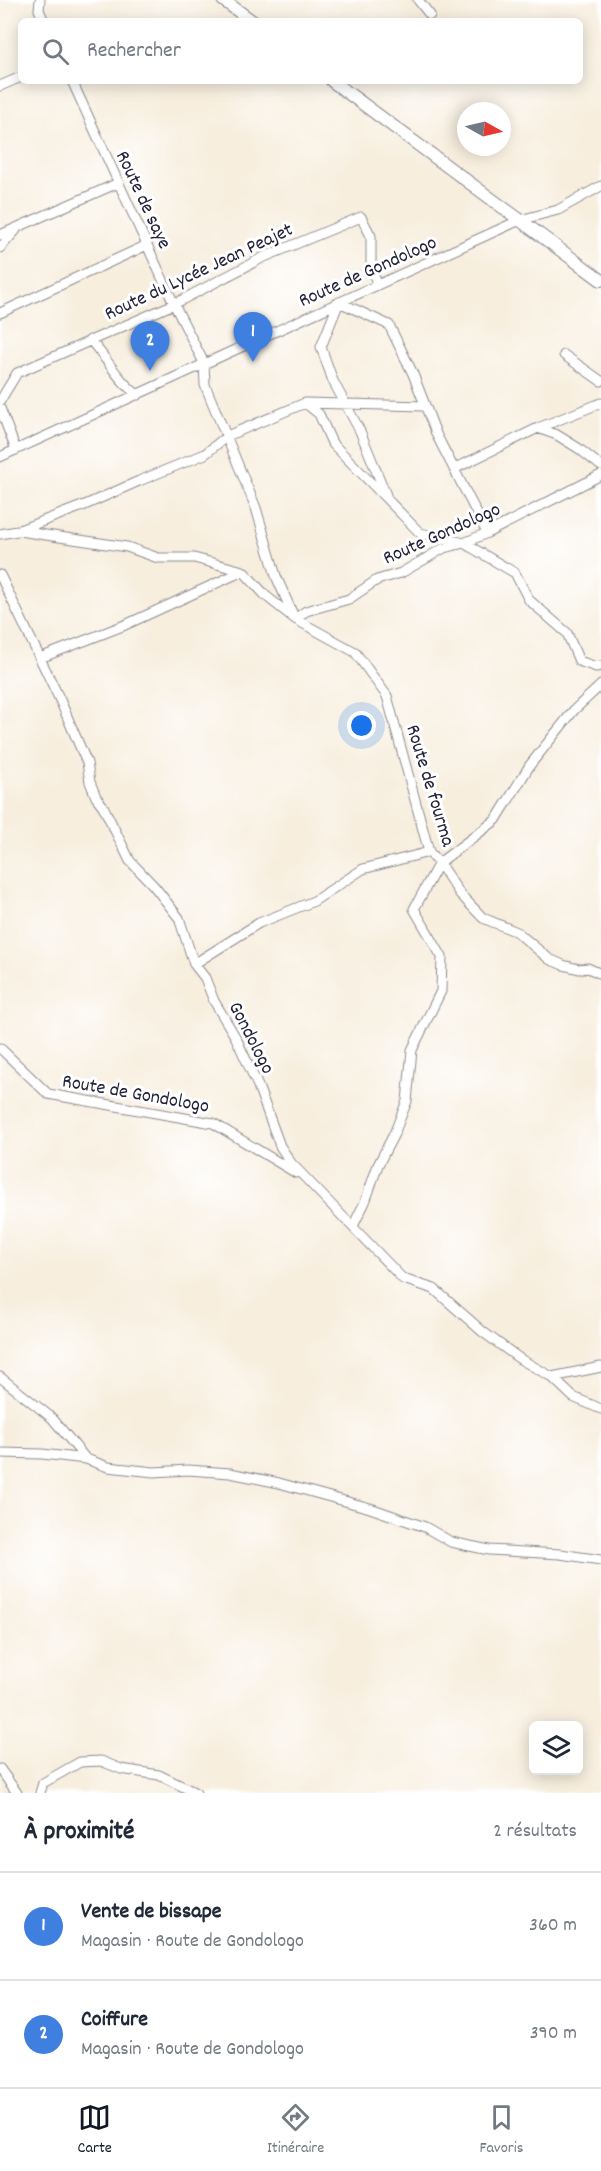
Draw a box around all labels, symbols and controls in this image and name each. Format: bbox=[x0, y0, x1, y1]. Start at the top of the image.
search box bbox=[18, 18, 583, 84]
icon: search bbox=[39, 35, 72, 68]
text: Rechercher bbox=[87, 36, 181, 67]
north arrow bbox=[457, 102, 511, 156]
street label: Route de saye bbox=[107, 147, 177, 254]
street label: Route du Lycée Jean Peajet bbox=[101, 217, 298, 329]
street label: Route de Gondologo bbox=[295, 230, 442, 316]
pin: 1 bbox=[234, 312, 272, 362]
pin: 2 bbox=[130, 322, 170, 371]
street label: Route Gondologo bbox=[379, 496, 505, 573]
your location bbox=[347, 711, 376, 740]
street label: Route de fourma bbox=[397, 722, 461, 851]
street label: Gondologo bbox=[220, 997, 281, 1079]
street label: Route de Gondologo bbox=[60, 1068, 211, 1122]
map controls bbox=[529, 1721, 583, 1775]
button: layers bbox=[529, 1721, 583, 1775]
text: À proximité bbox=[24, 1814, 134, 1851]
text: 2 résultats bbox=[493, 1818, 577, 1846]
text: Vente de bissape bbox=[81, 1897, 222, 1928]
text: 1 bbox=[41, 1912, 46, 1940]
text: 360 m bbox=[529, 1912, 577, 1940]
text: Magasin · Route de Gondologo bbox=[81, 1928, 304, 1956]
text: Coiffure bbox=[81, 2005, 148, 2036]
text: 2 bbox=[39, 2020, 48, 2048]
text: 390 m bbox=[530, 2020, 577, 2048]
text: Magasin · Route de Gondologo bbox=[81, 2036, 304, 2064]
tab: Carte bbox=[78, 2101, 112, 2160]
tab: Itinéraire bbox=[267, 2101, 324, 2160]
tab: Favoris bbox=[479, 2101, 523, 2160]

